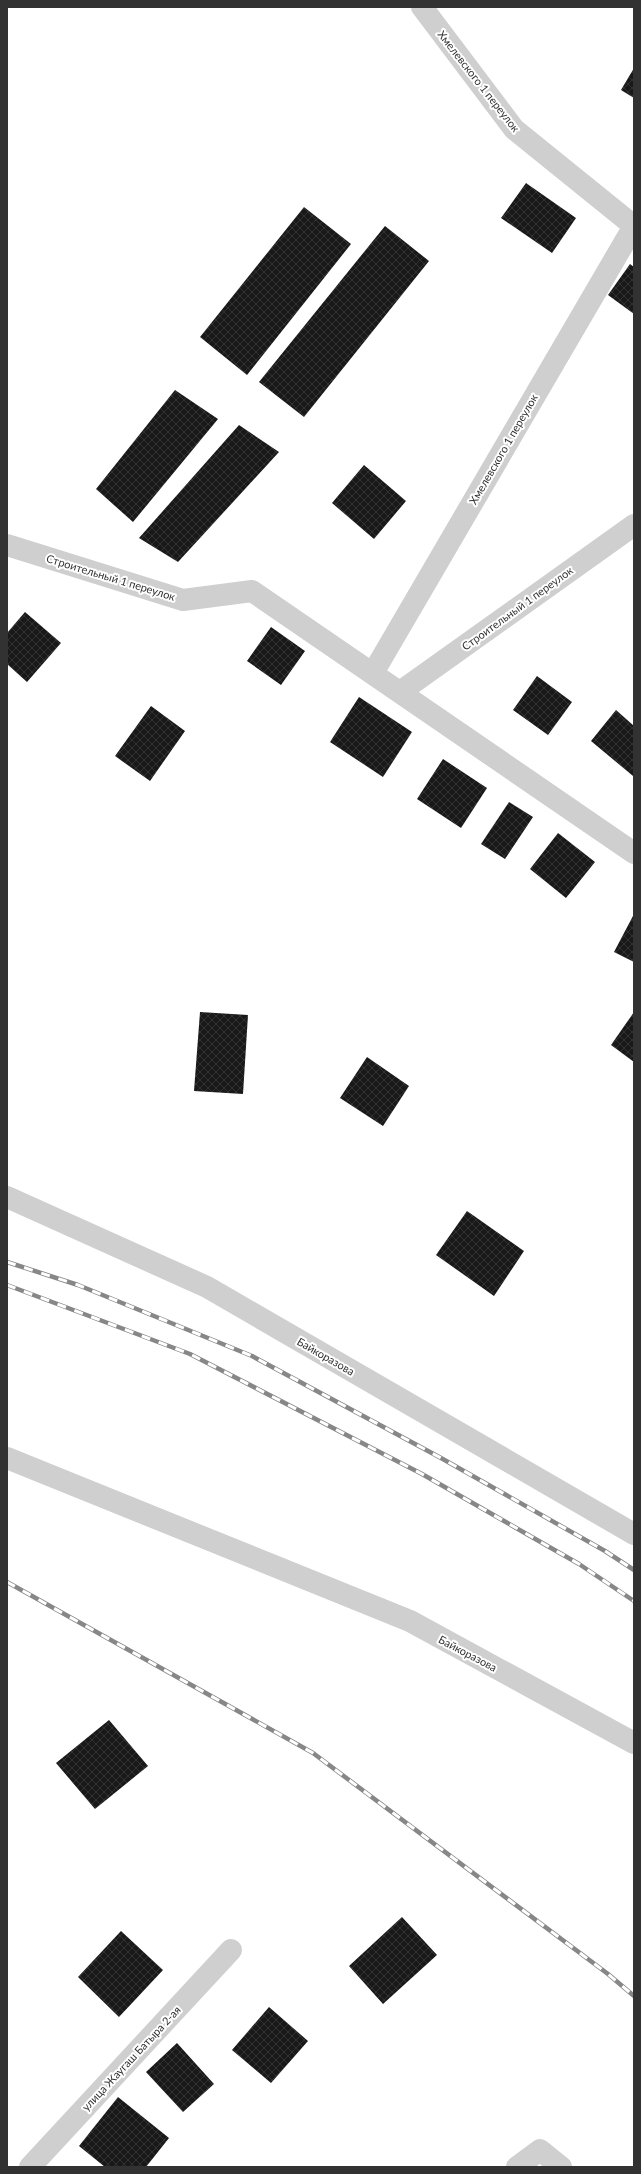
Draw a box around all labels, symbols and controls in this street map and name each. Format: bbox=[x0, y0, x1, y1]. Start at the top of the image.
street label: Хмелевского 1 переулок bbox=[435, 28, 523, 135]
street label: Хмелевского 1 переулок bbox=[466, 391, 540, 506]
street label: Строительный 1 переулок bbox=[45, 551, 177, 603]
street label: Строительный 1 переулок bbox=[459, 563, 575, 653]
street label: Байкоразова bbox=[295, 1334, 357, 1378]
street label: Байкоразова bbox=[437, 1632, 499, 1674]
street label: улица Жаугаш Батыра 2-ая bbox=[79, 2003, 183, 2113]

